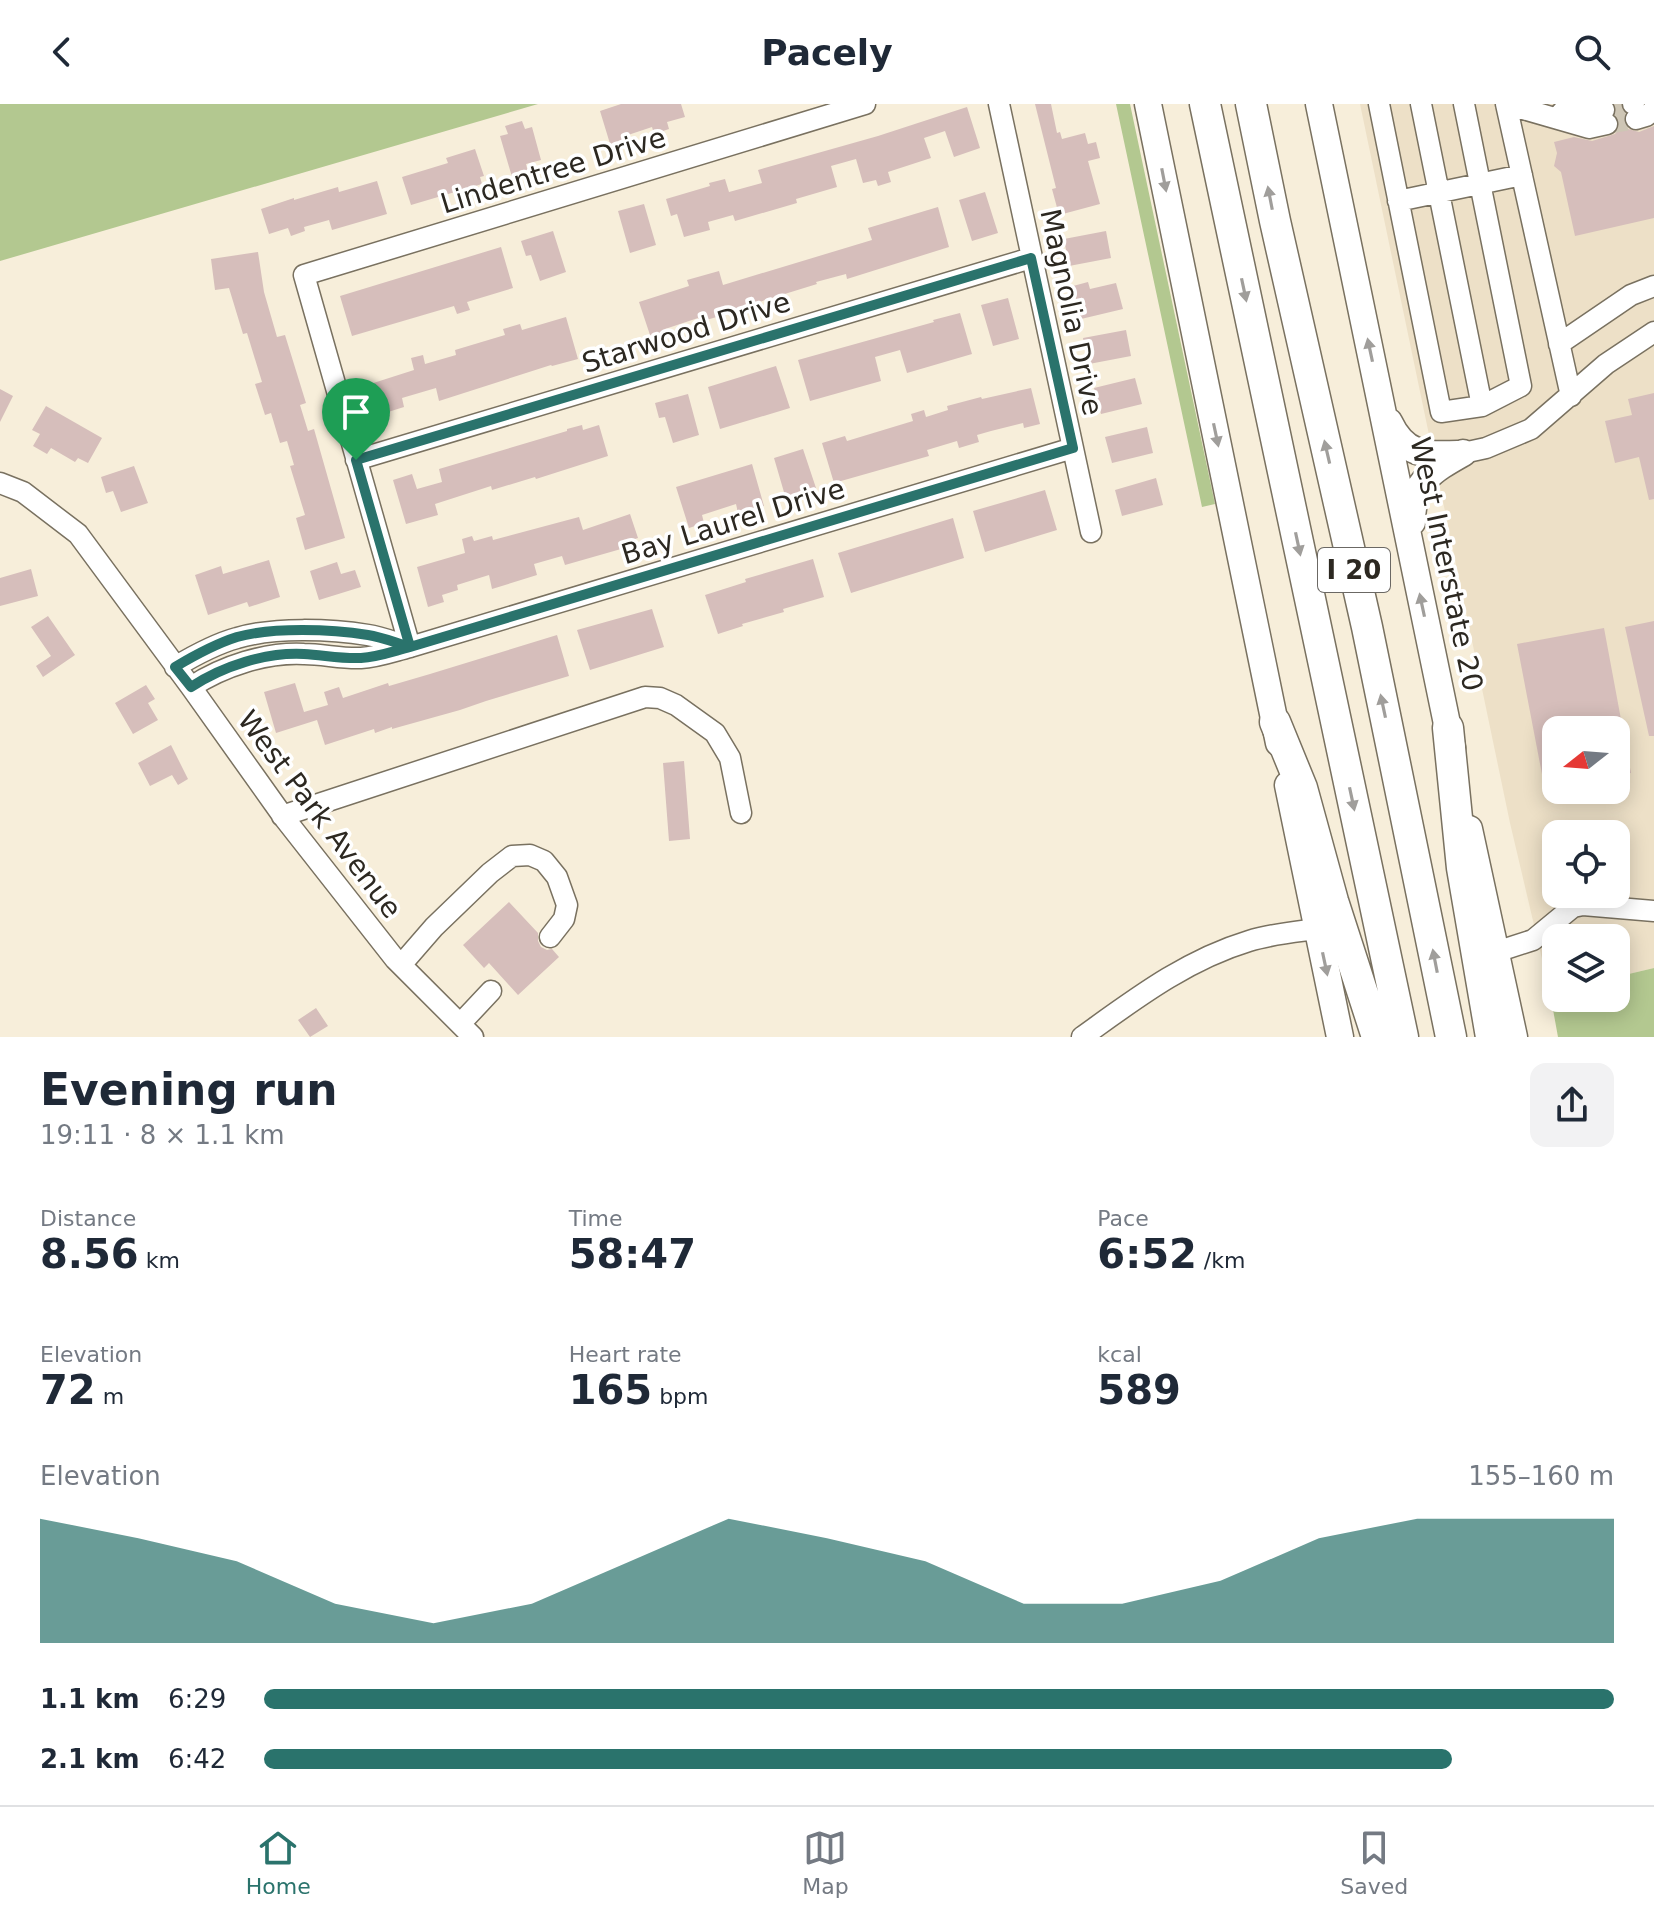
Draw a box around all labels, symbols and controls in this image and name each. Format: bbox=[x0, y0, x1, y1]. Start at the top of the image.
icon: back bbox=[40, 30, 84, 74]
icon: search bbox=[1570, 30, 1614, 74]
text: Pacely bbox=[761, 32, 893, 73]
street label: Lindentree Drive bbox=[437, 121, 670, 220]
one-way arrow bbox=[1158, 168, 1170, 193]
one-way arrow bbox=[1263, 186, 1276, 211]
street label: Magnolia Drive bbox=[1034, 206, 1110, 418]
one-way arrow bbox=[1238, 278, 1251, 303]
street label: Starwood Drive bbox=[578, 285, 794, 380]
one-way arrow bbox=[1363, 337, 1376, 362]
pin bbox=[322, 378, 390, 460]
icon: arrive bbox=[334, 390, 378, 434]
one-way arrow bbox=[1210, 423, 1223, 448]
street label: West Interstate 20 bbox=[1403, 434, 1490, 694]
one-way arrow bbox=[1320, 439, 1333, 464]
street label: Bay Laurel Drive bbox=[617, 472, 849, 571]
one-way arrow bbox=[1292, 532, 1305, 557]
road number: I 20 bbox=[1318, 548, 1390, 592]
one-way arrow bbox=[1416, 592, 1428, 617]
one-way arrow bbox=[1376, 693, 1389, 718]
street label: West Park Avenue bbox=[231, 704, 408, 925]
north arrow bbox=[1542, 716, 1630, 804]
map controls bbox=[1542, 716, 1630, 1012]
one-way arrow bbox=[1346, 786, 1359, 811]
button: locate bbox=[1542, 820, 1630, 908]
button: layers bbox=[1542, 924, 1630, 1012]
one-way arrow bbox=[1429, 948, 1441, 973]
one-way arrow bbox=[1319, 952, 1332, 977]
button: share bbox=[1530, 1063, 1614, 1147]
text: Evening run bbox=[40, 1064, 337, 1115]
text: 19:11 · 8 × 1.1 km bbox=[40, 1120, 285, 1150]
text: Distance bbox=[40, 1206, 136, 1231]
text: Time bbox=[569, 1206, 623, 1231]
text: Pace bbox=[1097, 1206, 1149, 1231]
text: 8.56 bbox=[40, 1231, 139, 1277]
text: 58:47 bbox=[569, 1231, 696, 1277]
text: 6:52 bbox=[1097, 1231, 1197, 1277]
text: km bbox=[139, 1248, 180, 1273]
text: /km bbox=[1197, 1248, 1245, 1273]
text: Elevation bbox=[40, 1342, 142, 1367]
text: Heart rate bbox=[569, 1342, 682, 1367]
text: kcal bbox=[1097, 1342, 1142, 1367]
text: 72 bbox=[40, 1367, 96, 1413]
text: 165 bbox=[569, 1367, 652, 1413]
text: 589 bbox=[1097, 1367, 1181, 1413]
text: m bbox=[96, 1384, 124, 1409]
text: bpm bbox=[652, 1384, 709, 1409]
text: Elevation bbox=[40, 1461, 161, 1491]
text: 155–160 m bbox=[1468, 1461, 1614, 1491]
text: 1.1 km bbox=[40, 1684, 140, 1714]
text: 6:29 bbox=[168, 1684, 226, 1714]
text: 2.1 km bbox=[40, 1744, 140, 1774]
text: 6:42 bbox=[168, 1744, 226, 1774]
tab: Home bbox=[246, 1826, 311, 1899]
tab: Map bbox=[802, 1826, 849, 1899]
tab: Saved bbox=[1340, 1826, 1408, 1899]

